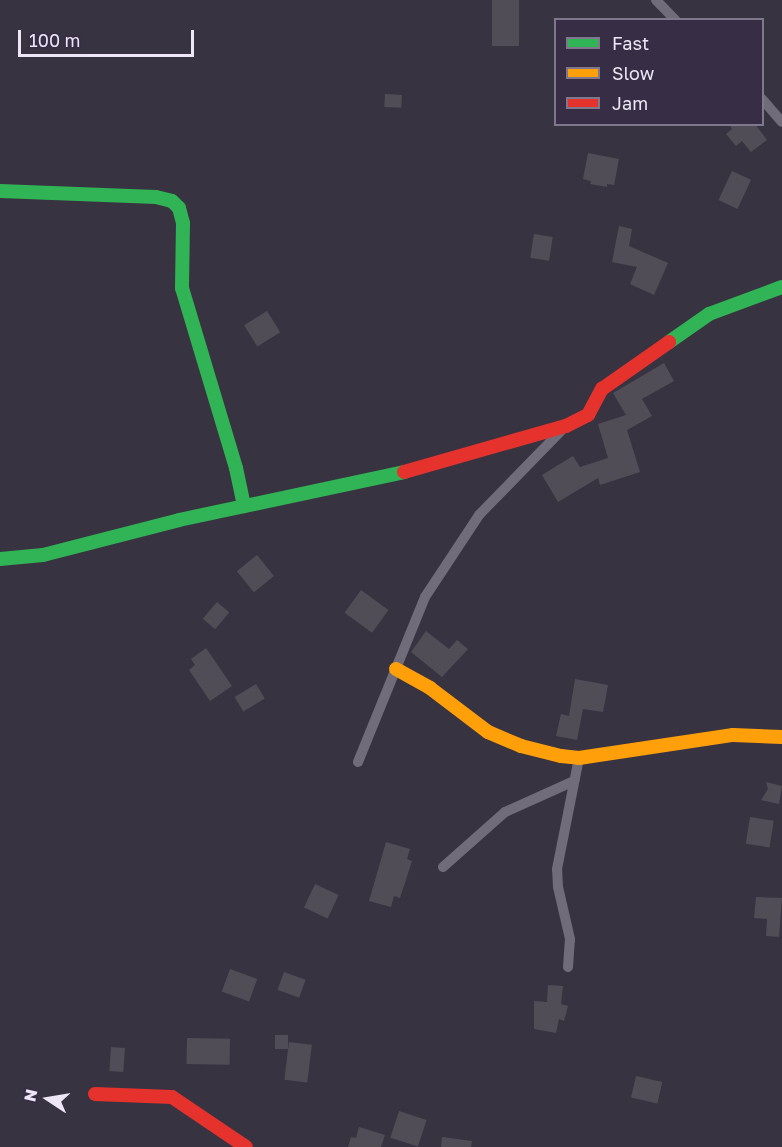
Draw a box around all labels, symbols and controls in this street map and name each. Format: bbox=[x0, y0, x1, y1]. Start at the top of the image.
scale bar bbox=[21, 18, 196, 56]
legend bbox=[554, 18, 764, 126]
text: 100 m bbox=[29, 29, 80, 51]
text: Fast bbox=[612, 32, 649, 54]
text: Slow bbox=[612, 62, 654, 84]
text: Jam bbox=[612, 92, 648, 114]
north arrow bbox=[18, 1069, 78, 1129]
text: N bbox=[19, 1087, 41, 1103]

